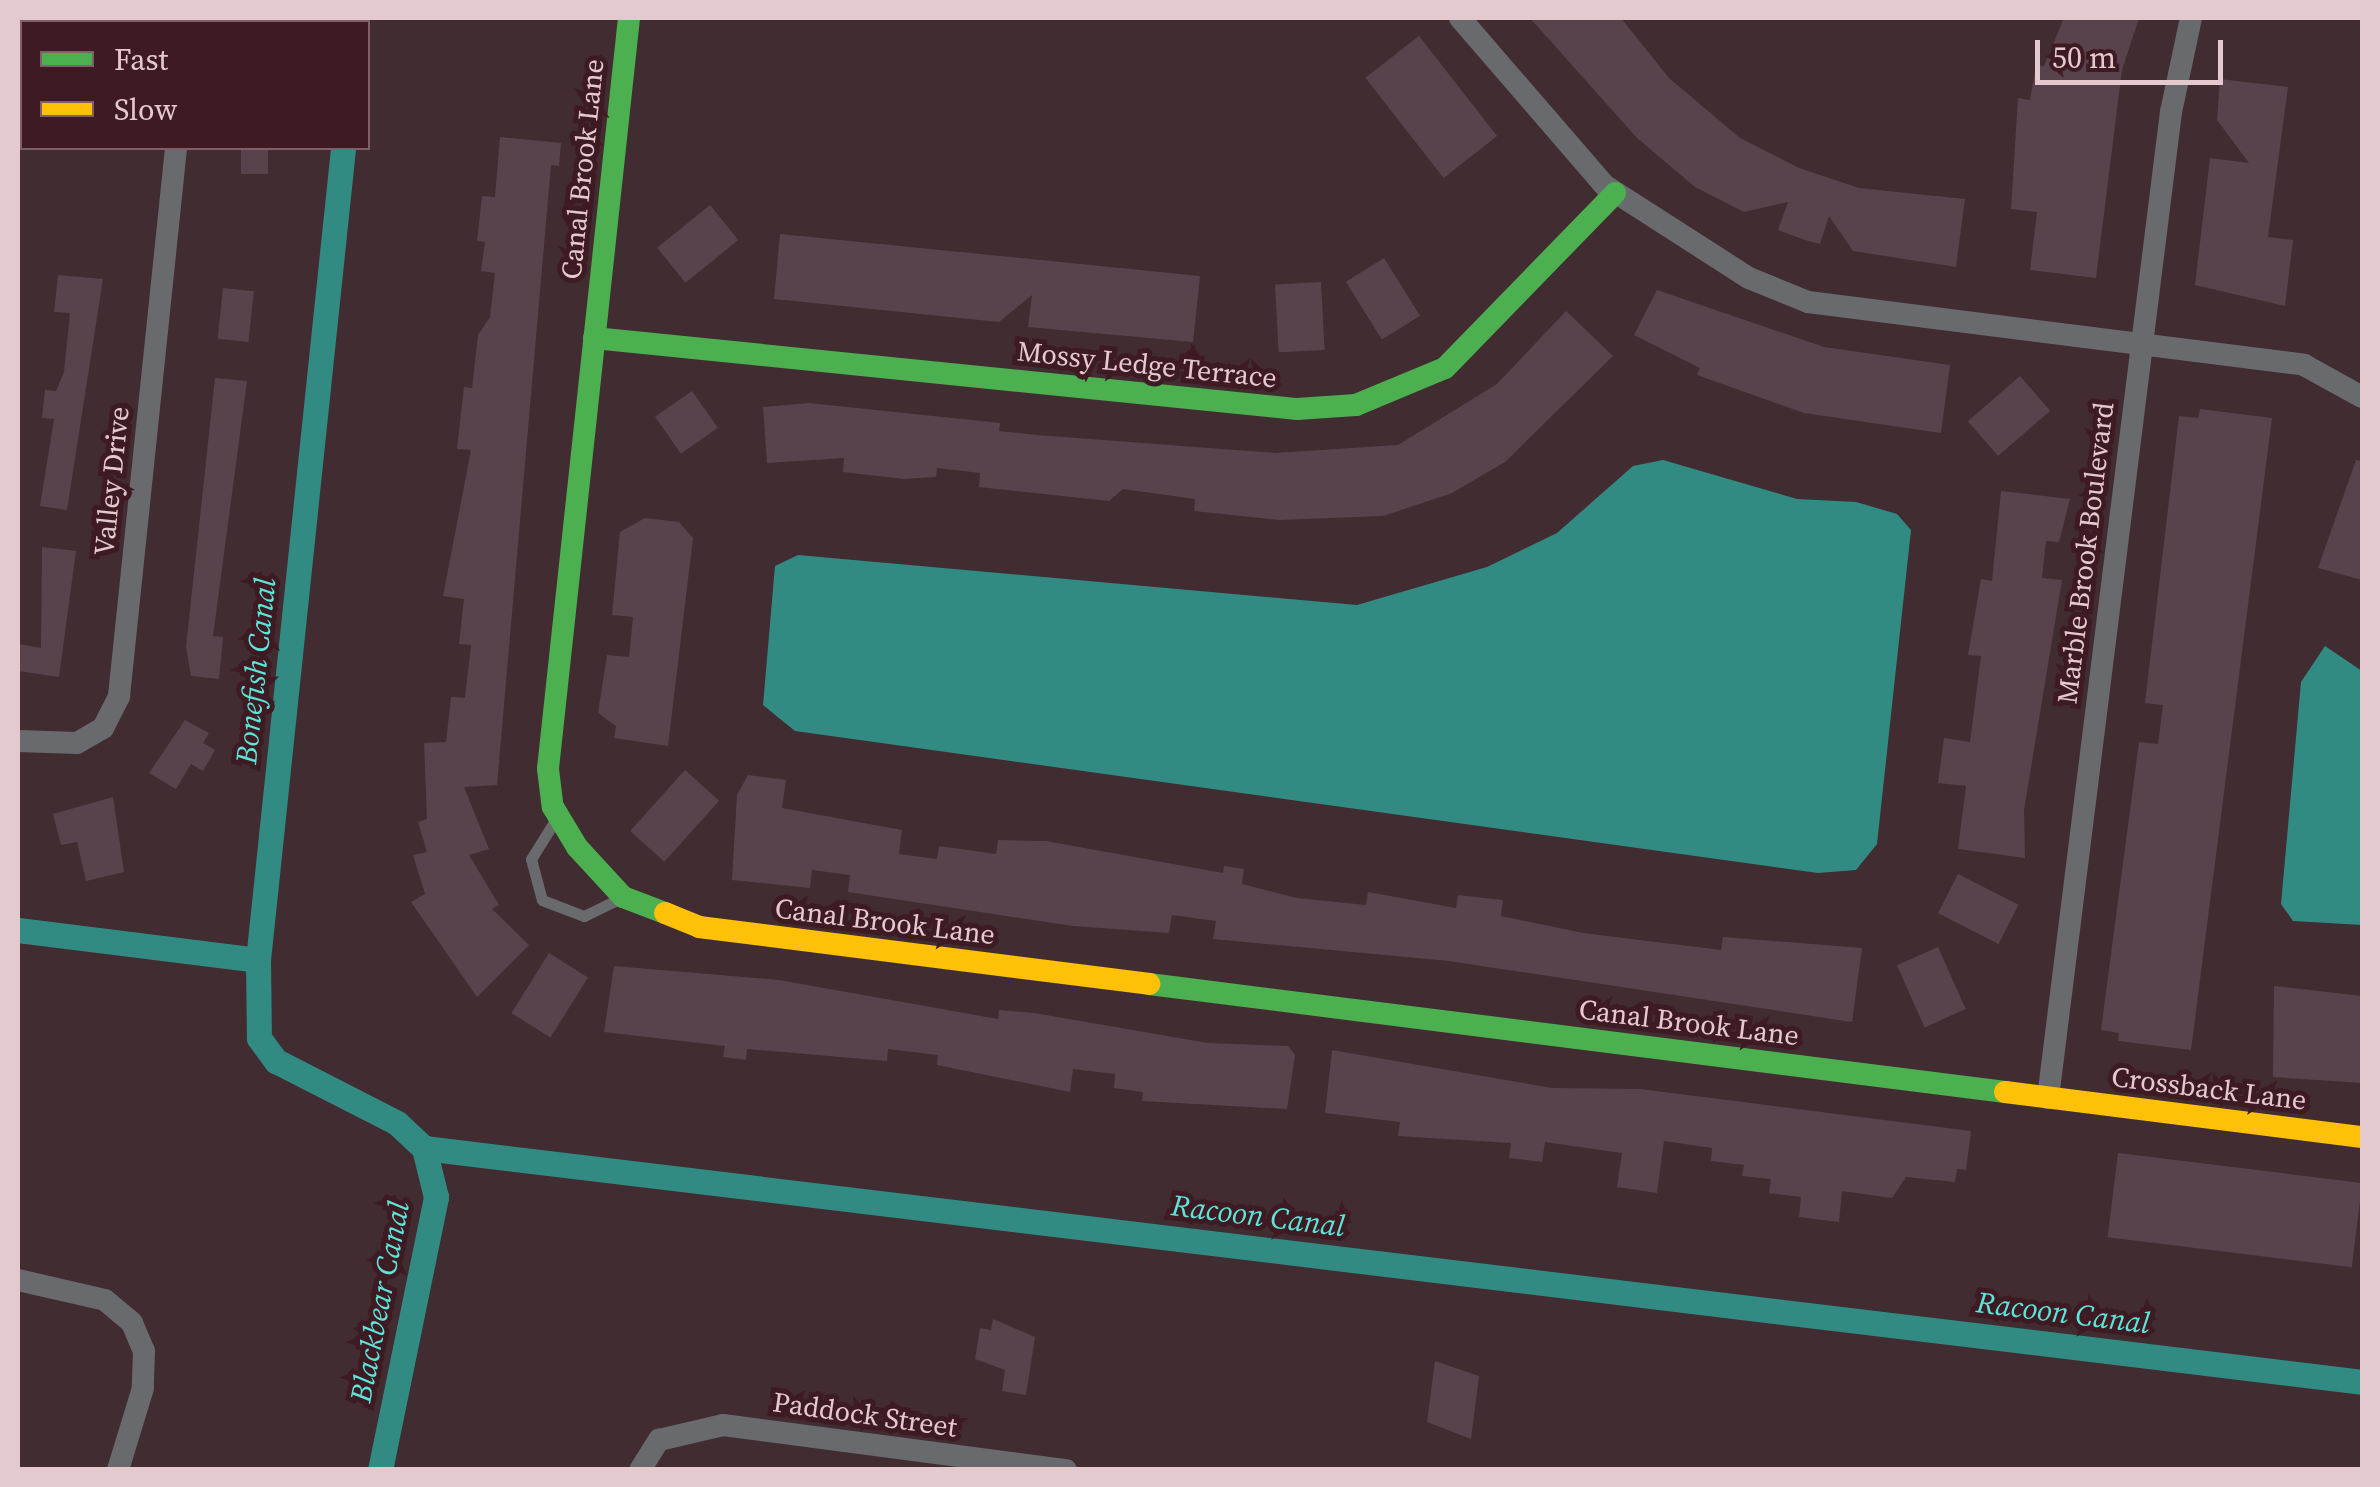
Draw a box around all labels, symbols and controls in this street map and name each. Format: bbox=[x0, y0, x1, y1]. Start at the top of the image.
legend bbox=[20, 20, 370, 150]
scale bar bbox=[2040, 20, 2228, 82]
text: 50 m bbox=[2052, 37, 2116, 78]
text: Fast bbox=[114, 39, 168, 80]
street label: Canal Brook Lane bbox=[554, 57, 610, 281]
text: Slow bbox=[114, 89, 177, 130]
street label: Mossy Ledge Terrace bbox=[1015, 334, 1279, 394]
street label: Marble Brook Boulevard bbox=[2050, 400, 2120, 706]
street label: Valley Drive bbox=[86, 405, 136, 557]
water label: Bonefish Canal bbox=[228, 576, 284, 766]
street label: Canal Brook Lane bbox=[773, 891, 997, 951]
street label: Canal Brook Lane bbox=[1577, 992, 1801, 1052]
street label: Crossback Lane bbox=[2110, 1059, 2308, 1117]
water label: Racoon Canal bbox=[1169, 1188, 1347, 1244]
water label: Blackbear Canal bbox=[343, 1198, 417, 1406]
water label: Racoon Canal bbox=[1974, 1285, 2152, 1341]
street label: Paddock Street bbox=[771, 1384, 959, 1444]

